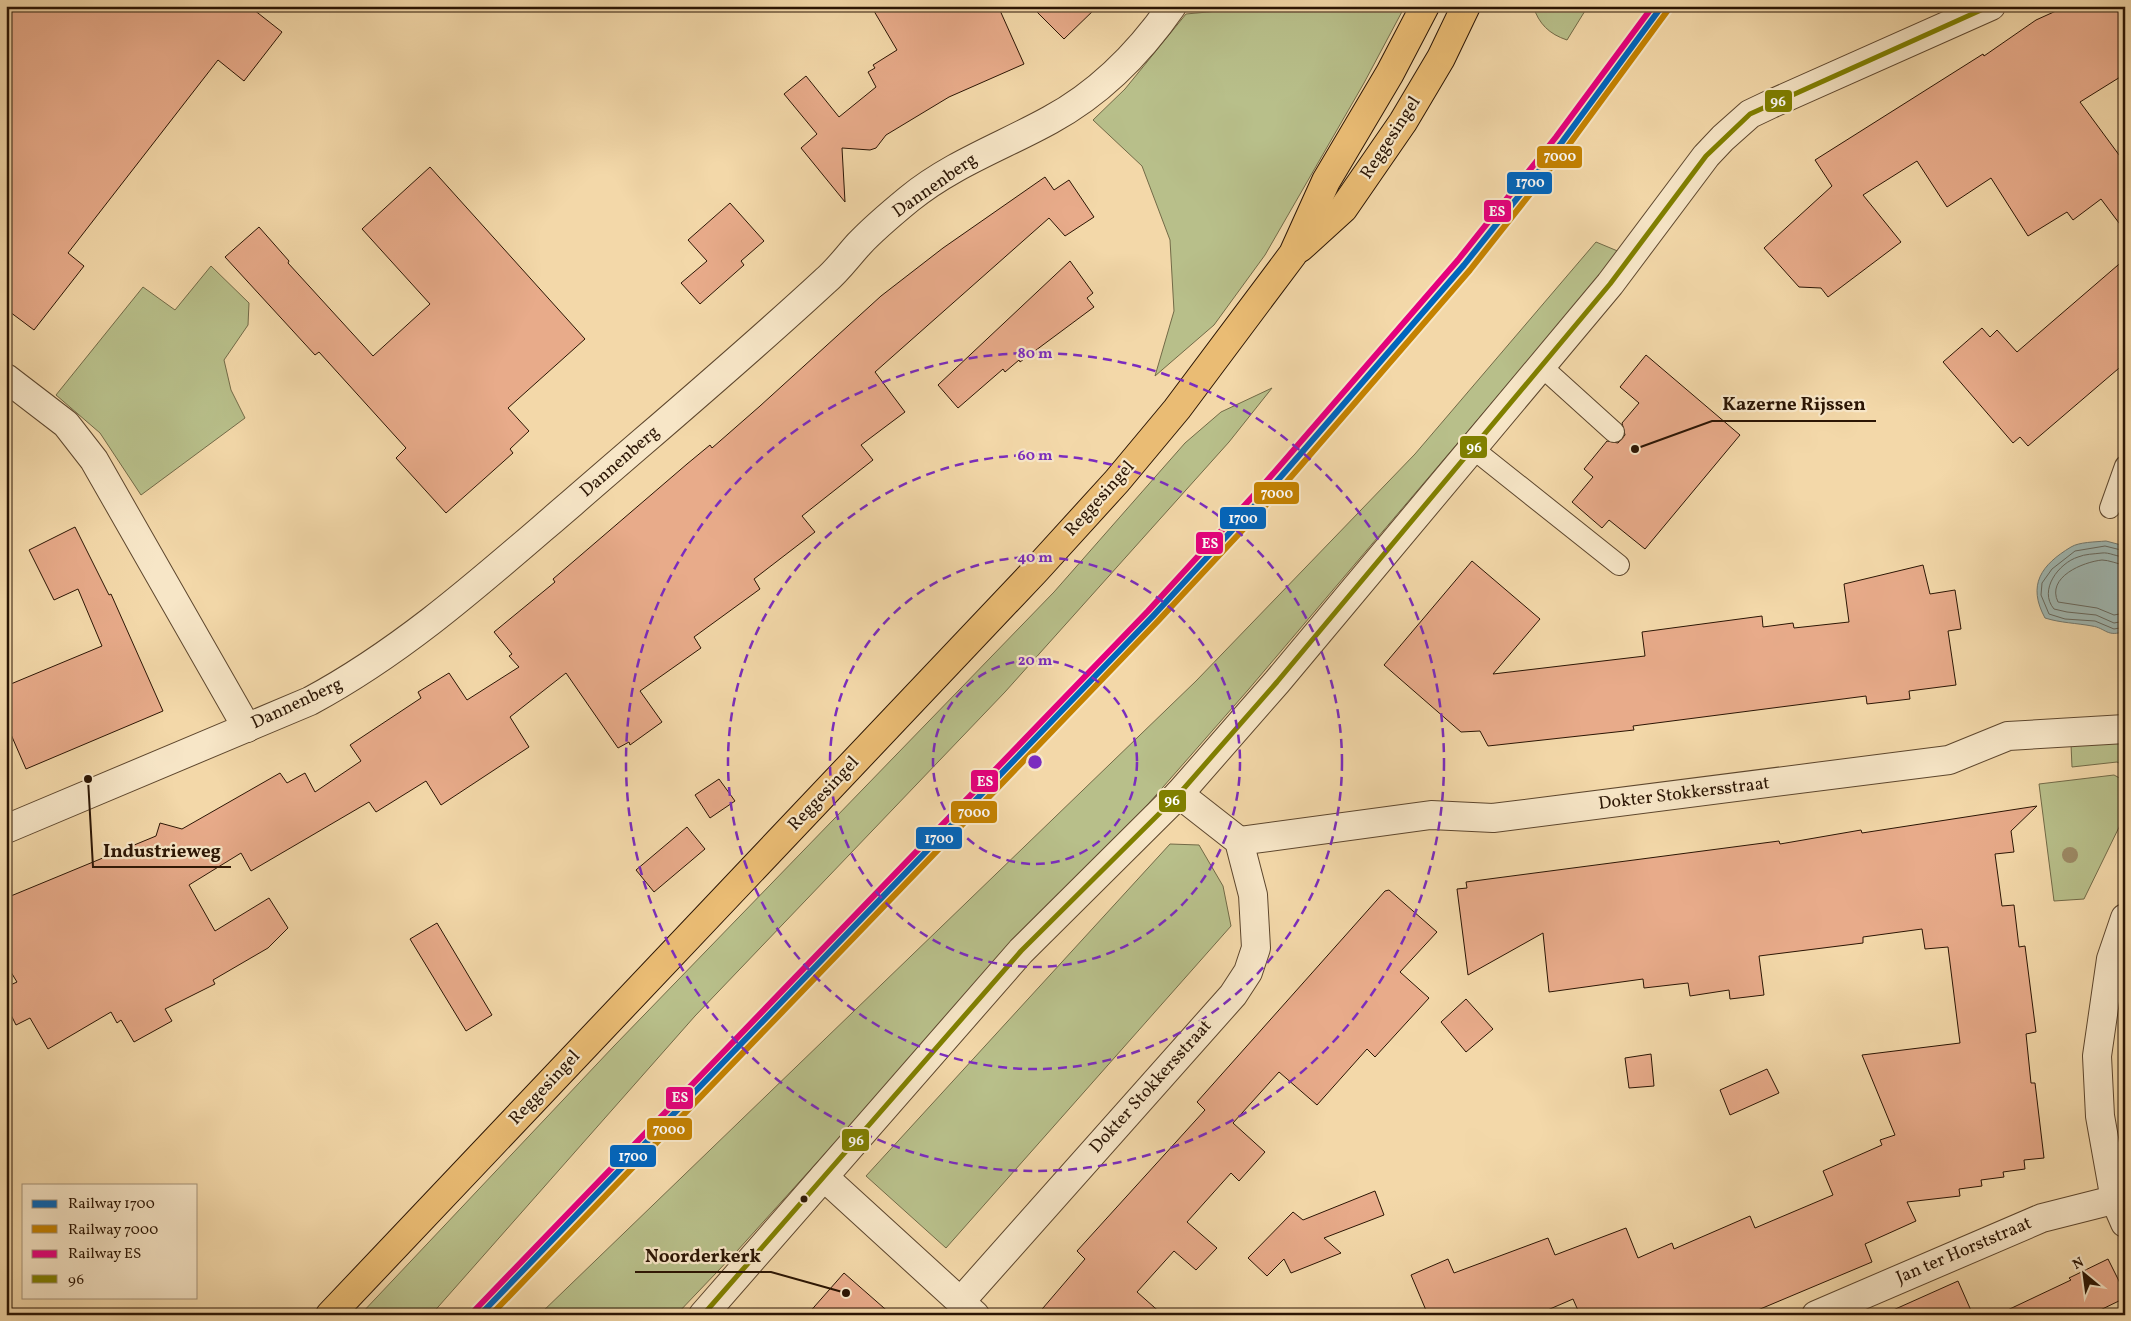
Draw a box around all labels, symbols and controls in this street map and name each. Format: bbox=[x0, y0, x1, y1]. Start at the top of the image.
line badge: 96 bbox=[1764, 89, 1793, 113]
street label: Reggesingel bbox=[1355, 92, 1427, 184]
text: 96 bbox=[1770, 93, 1786, 112]
line badge: 7000 bbox=[1536, 145, 1583, 169]
street label: Dannenberg bbox=[888, 148, 982, 224]
text: 7000 bbox=[1544, 148, 1577, 167]
line badge: 1700 bbox=[1506, 171, 1553, 195]
text: 1700 bbox=[1515, 174, 1545, 193]
line badge: ES bbox=[1483, 199, 1512, 223]
text: ES bbox=[1489, 203, 1505, 222]
text: 80 m bbox=[1018, 344, 1053, 365]
callout: Kazerne Rijssen bbox=[1712, 387, 1876, 421]
text: Kazerne Rijssen bbox=[1722, 392, 1866, 418]
street label: Dannenberg bbox=[575, 420, 665, 504]
line badge: 96 bbox=[1459, 435, 1488, 459]
text: 96 bbox=[1466, 439, 1482, 458]
text: 60 m bbox=[1018, 446, 1053, 467]
street label: Reggesingel bbox=[1059, 456, 1141, 542]
line badge: 7000 bbox=[1253, 481, 1300, 505]
text: 7000 bbox=[1261, 485, 1294, 504]
line badge: 1700 bbox=[1219, 506, 1267, 530]
text: 1700 bbox=[1228, 510, 1258, 529]
line badge: ES bbox=[1195, 531, 1224, 555]
text: ES bbox=[1202, 535, 1218, 554]
text: 40 m bbox=[1017, 548, 1053, 569]
text: 20 m bbox=[1018, 651, 1053, 672]
street label: Dannenberg bbox=[247, 672, 347, 736]
street label: Reggesingel bbox=[783, 751, 865, 837]
centre of rings bbox=[1026, 753, 1044, 771]
line badge: ES bbox=[970, 769, 999, 793]
street label: Dokter Stokkersstraat bbox=[1597, 771, 1771, 817]
text: ES bbox=[977, 773, 993, 792]
line badge: 96 bbox=[1158, 789, 1187, 813]
text: 96 bbox=[1164, 792, 1180, 811]
line badge: 7000 bbox=[950, 800, 998, 824]
text: 7000 bbox=[958, 804, 991, 823]
line badge: 1700 bbox=[915, 826, 963, 850]
text: 1700 bbox=[924, 830, 954, 849]
callout: Industrieweg bbox=[93, 833, 231, 867]
text: Industrieweg bbox=[103, 839, 221, 865]
street label: Dokter Stokkersstraat bbox=[1084, 1015, 1218, 1159]
street label: Reggesingel bbox=[504, 1045, 586, 1131]
line badge: ES bbox=[665, 1086, 694, 1110]
text: ES bbox=[672, 1089, 688, 1108]
line badge: 7000 bbox=[646, 1117, 693, 1141]
text: 7000 bbox=[653, 1121, 686, 1140]
line badge: 96 bbox=[841, 1128, 870, 1152]
text: 96 bbox=[848, 1132, 864, 1151]
line badge: 1700 bbox=[609, 1144, 657, 1168]
text: 1700 bbox=[618, 1148, 648, 1167]
legend bbox=[22, 1184, 198, 1298]
text: Railway 1700 bbox=[68, 1194, 155, 1215]
unlabelled marker bbox=[799, 1194, 809, 1204]
street label: Jan ter Horststraat bbox=[1892, 1211, 2036, 1291]
text: Railway 7000 bbox=[68, 1220, 158, 1241]
callout: Noorderkerk bbox=[635, 1238, 771, 1272]
text: Railway ES bbox=[68, 1244, 141, 1265]
text: Noorderkerk bbox=[645, 1244, 762, 1270]
north arrow bbox=[2058, 1248, 2108, 1298]
text: N bbox=[2069, 1253, 2087, 1275]
text: 96 bbox=[68, 1270, 84, 1291]

